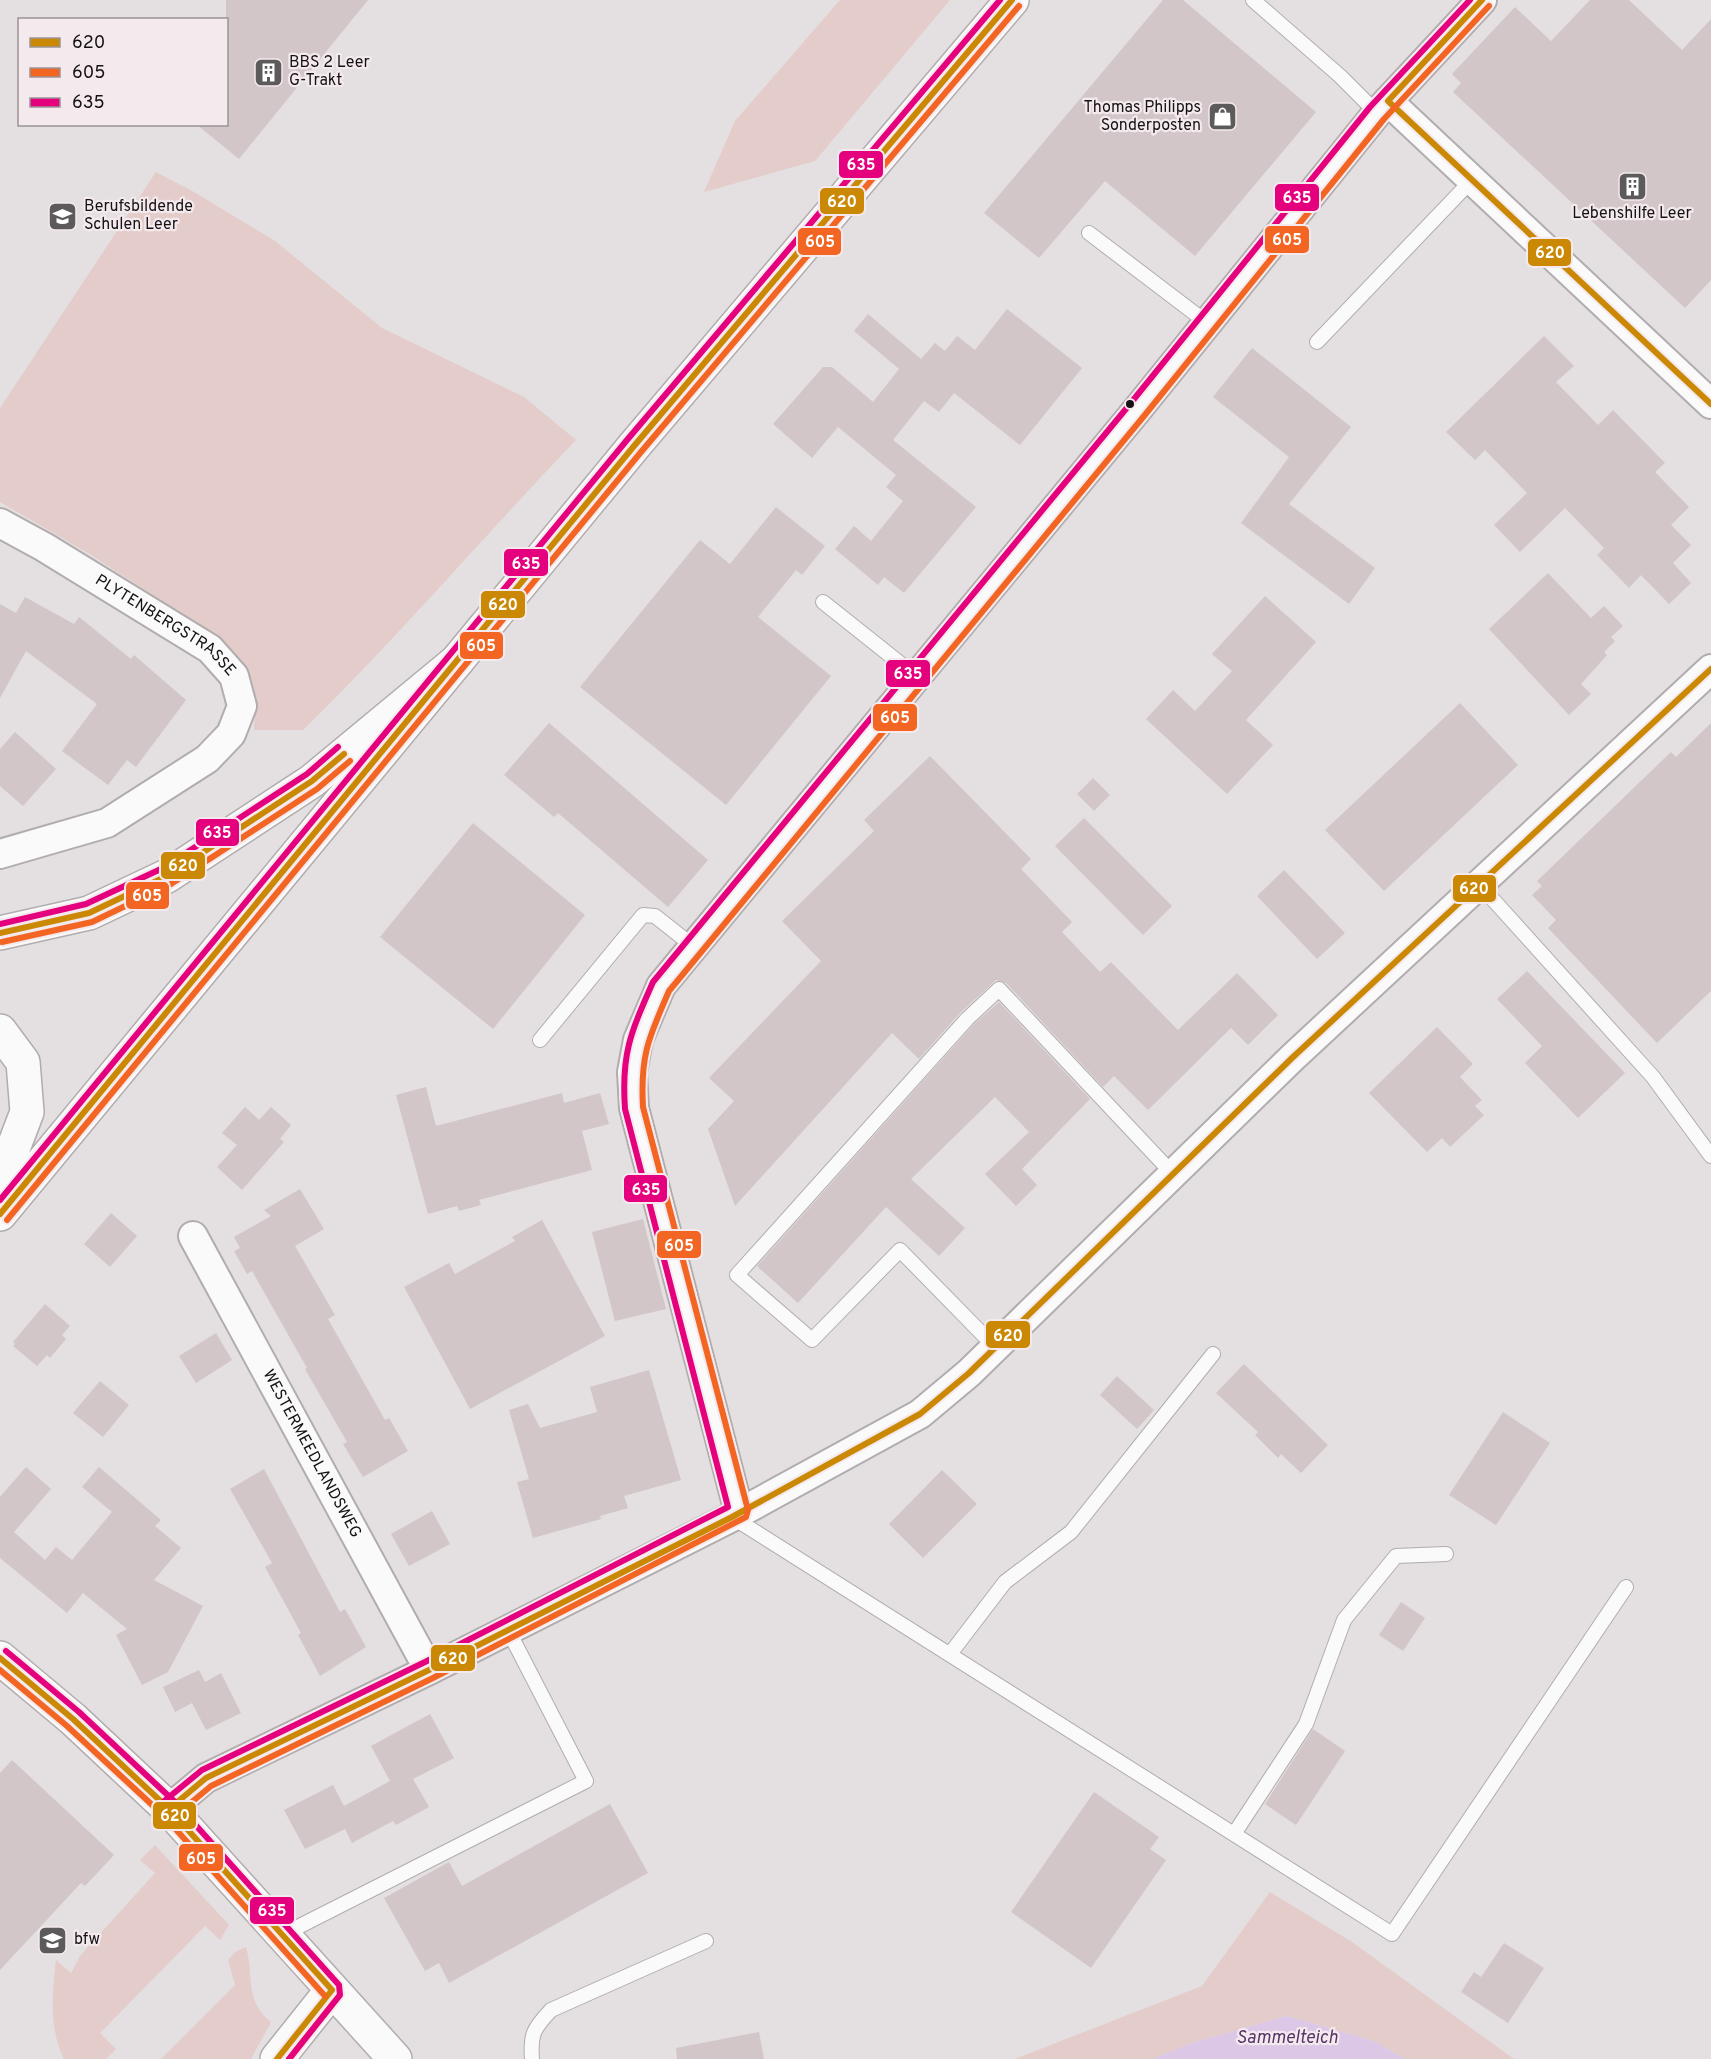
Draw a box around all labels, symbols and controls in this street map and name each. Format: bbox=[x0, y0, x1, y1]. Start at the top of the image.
legend bbox=[18, 18, 228, 126]
text: 620 bbox=[72, 32, 105, 55]
place label: BBS 2 Leer G-Trakt bbox=[289, 53, 370, 91]
building icon: BBS 2 Leer G-Trakt bbox=[252, 56, 284, 88]
text: 605 bbox=[72, 62, 105, 85]
text: 635 bbox=[72, 92, 105, 115]
place label: Thomas Philipps Sonderposten bbox=[1084, 98, 1201, 136]
shop icon: Thomas Philipps Sonderposten bbox=[1206, 101, 1238, 133]
line badge: 635 bbox=[838, 150, 884, 179]
text: 635 bbox=[846, 156, 876, 176]
building icon: Lebenshilfe Leer bbox=[1616, 170, 1648, 202]
line badge: 635 bbox=[1274, 183, 1320, 212]
line badge: 620 bbox=[819, 187, 865, 215]
text: 635 bbox=[1282, 189, 1312, 209]
text: 620 bbox=[827, 193, 857, 213]
place label: Berufsbildende Schulen Leer bbox=[84, 197, 193, 235]
school or university icon: Berufsbildende Schulen Leer bbox=[47, 200, 79, 232]
place label: Lebenshilfe Leer bbox=[1572, 204, 1692, 224]
line badge: 605 bbox=[1264, 225, 1310, 254]
line badge: 605 bbox=[797, 227, 842, 256]
text: 605 bbox=[1272, 231, 1302, 251]
text: 605 bbox=[805, 233, 835, 253]
line badge: 620 bbox=[1527, 238, 1572, 267]
text: 620 bbox=[1535, 244, 1565, 264]
unlabelled marker bbox=[1124, 398, 1136, 410]
line badge: 635 bbox=[503, 548, 549, 577]
text: 635 bbox=[511, 555, 541, 575]
street label: PLYTENBERGSTRASSE bbox=[91, 571, 240, 681]
line badge: 620 bbox=[480, 590, 526, 619]
text: 620 bbox=[488, 596, 518, 616]
line badge: 605 bbox=[459, 631, 504, 660]
text: 605 bbox=[466, 637, 496, 657]
line badge: 635 bbox=[885, 659, 931, 688]
text: 635 bbox=[893, 665, 923, 685]
line badge: 605 bbox=[872, 703, 918, 732]
text: 605 bbox=[880, 709, 910, 729]
line badge: 635 bbox=[195, 818, 240, 847]
text: 635 bbox=[202, 824, 232, 844]
line badge: 620 bbox=[160, 851, 206, 880]
text: 620 bbox=[168, 857, 198, 877]
line badge: 620 bbox=[1452, 874, 1497, 903]
text: 620 bbox=[1459, 880, 1489, 900]
line badge: 605 bbox=[125, 881, 170, 910]
text: 605 bbox=[132, 887, 162, 907]
line badge: 635 bbox=[623, 1174, 668, 1203]
text: 635 bbox=[631, 1181, 661, 1201]
line badge: 605 bbox=[656, 1230, 702, 1259]
text: 605 bbox=[664, 1237, 694, 1257]
line badge: 620 bbox=[985, 1320, 1031, 1349]
text: 620 bbox=[993, 1327, 1023, 1347]
street label: WESTERMEEDLANDSWEG bbox=[258, 1366, 365, 1542]
line badge: 620 bbox=[430, 1644, 476, 1672]
text: 620 bbox=[438, 1650, 468, 1670]
line badge: 620 bbox=[152, 1801, 197, 1830]
text: 620 bbox=[160, 1807, 190, 1827]
line badge: 605 bbox=[178, 1843, 224, 1872]
text: 605 bbox=[186, 1850, 216, 1870]
line badge: 635 bbox=[249, 1896, 295, 1925]
text: 635 bbox=[257, 1902, 287, 1922]
school or university icon: bfw bbox=[37, 1924, 69, 1956]
place label: bfw bbox=[74, 1930, 100, 1950]
water label: Sammelteich bbox=[1236, 2027, 1338, 2050]

